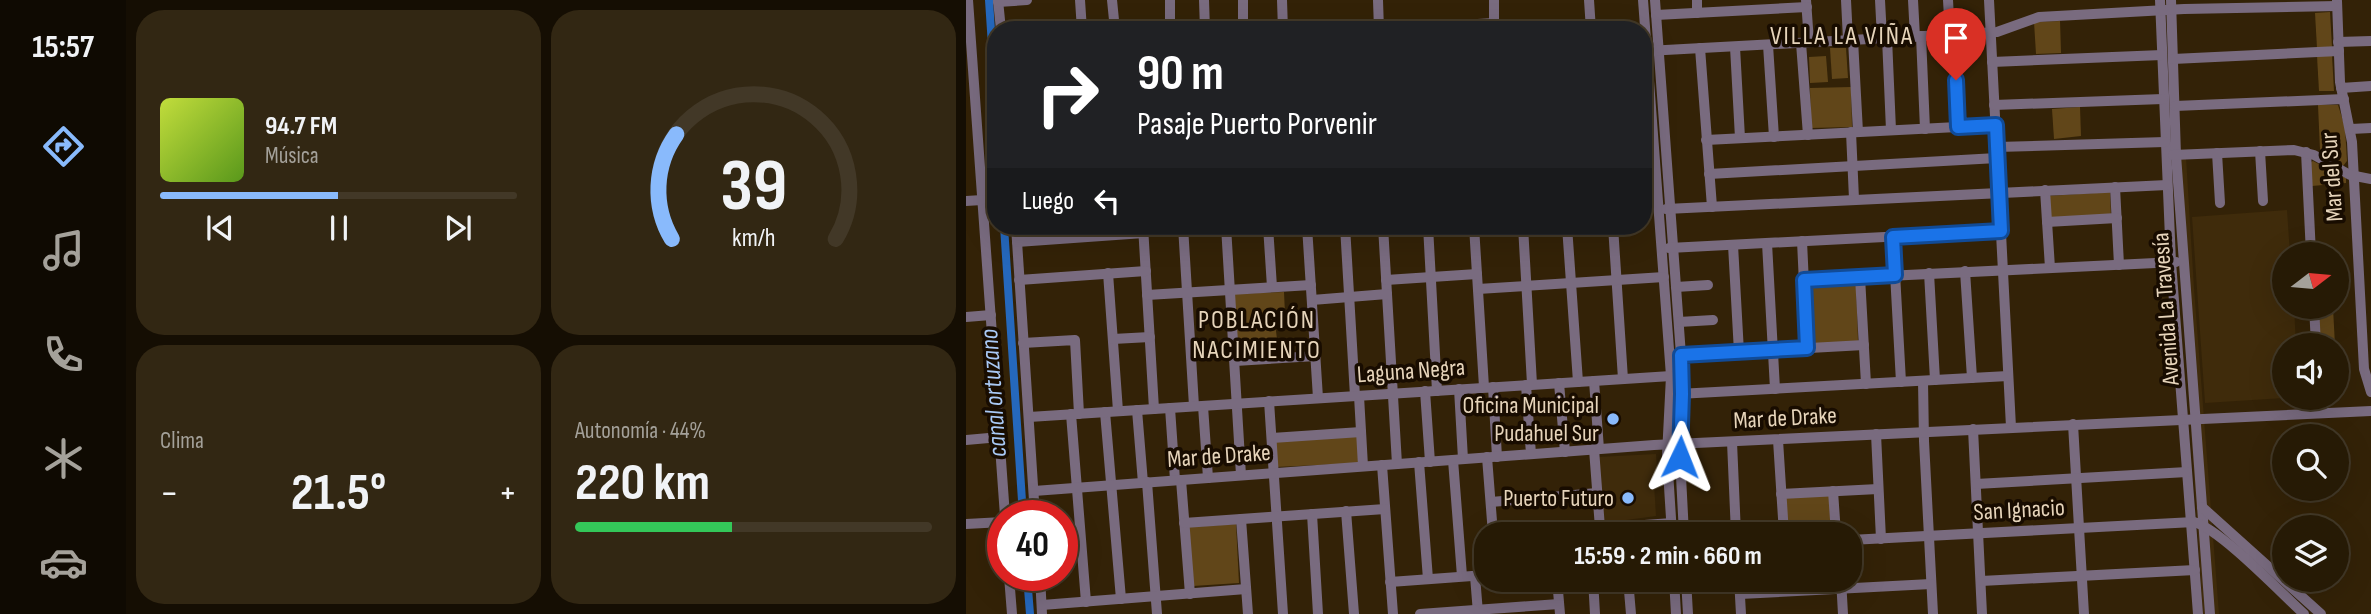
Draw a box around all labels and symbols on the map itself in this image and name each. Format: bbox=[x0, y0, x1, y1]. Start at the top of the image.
pin bbox=[1926, 8, 1986, 80]
district label: VILLA LA VIÑA bbox=[1770, 21, 1914, 52]
street label: Mar del Sur bbox=[2314, 131, 2350, 223]
street label: Avenida La Travesía bbox=[2146, 232, 2186, 387]
north arrow bbox=[2272, 242, 2348, 318]
district label: POBLACIÓN NACIMIENTO bbox=[1192, 305, 1322, 366]
water label: canal ortuzano bbox=[974, 327, 1014, 458]
street label: Laguna Negra bbox=[1356, 353, 1466, 389]
place label: Oficina Municipal Pudahuel Sur bbox=[1463, 391, 1599, 448]
street label: Mar de Drake bbox=[1732, 401, 1838, 435]
marker: Oficina Municipal Pudahuel Sur bbox=[1605, 411, 1621, 427]
position arrow bbox=[1643, 420, 1717, 494]
street label: Mar de Drake bbox=[1166, 438, 1272, 474]
place label: Puerto Futuro bbox=[1503, 484, 1614, 513]
marker: Puerto Futuro bbox=[1620, 490, 1636, 506]
street label: San Ignacio bbox=[1973, 493, 2065, 527]
speed limit sign: 40 bbox=[987, 500, 1078, 591]

